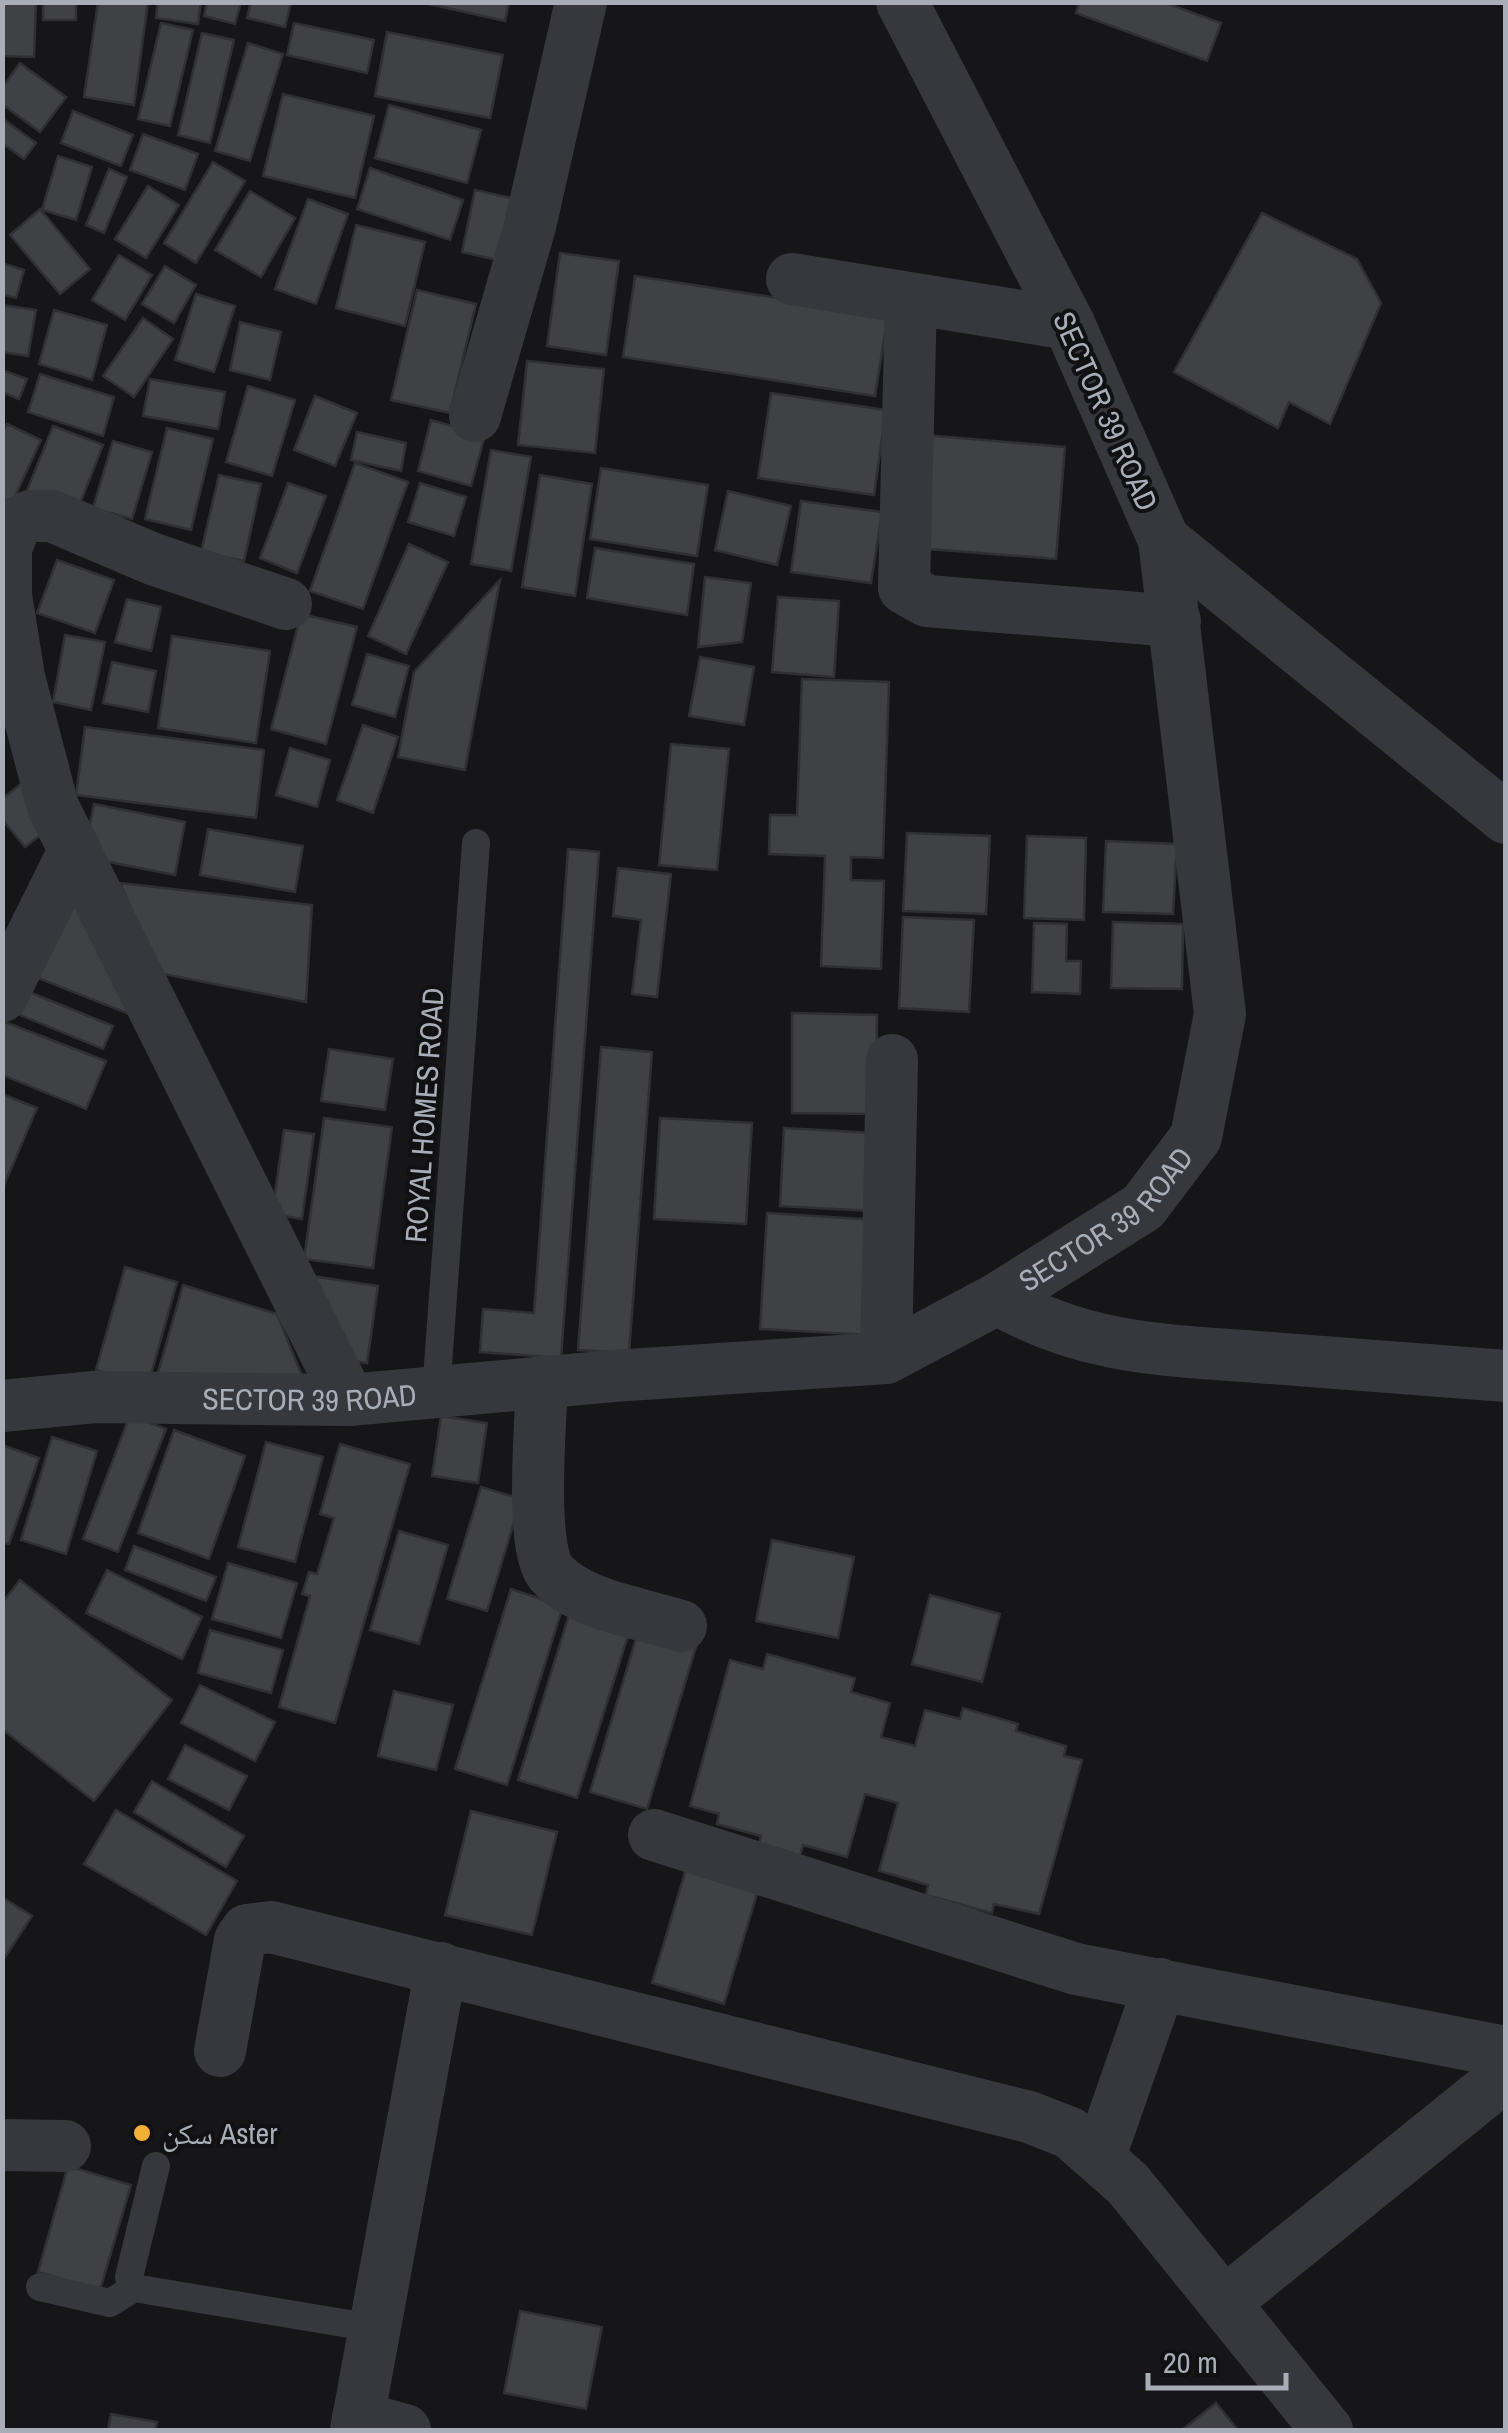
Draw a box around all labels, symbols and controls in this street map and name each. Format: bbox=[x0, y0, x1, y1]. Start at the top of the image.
street label: SECTOR 39 ROAD bbox=[1044, 305, 1168, 517]
street label: ROYAL HOMES ROAD bbox=[395, 986, 453, 1244]
street label: SECTOR 39 ROAD bbox=[1011, 1139, 1202, 1300]
street label: SECTOR 39 ROAD bbox=[202, 1374, 418, 1420]
place label: سكن Aster bbox=[162, 2113, 278, 2153]
marker: سكن Aster bbox=[131, 2122, 153, 2144]
scale bar bbox=[1148, 2328, 1286, 2390]
text: 20 m bbox=[1163, 2342, 1218, 2382]

